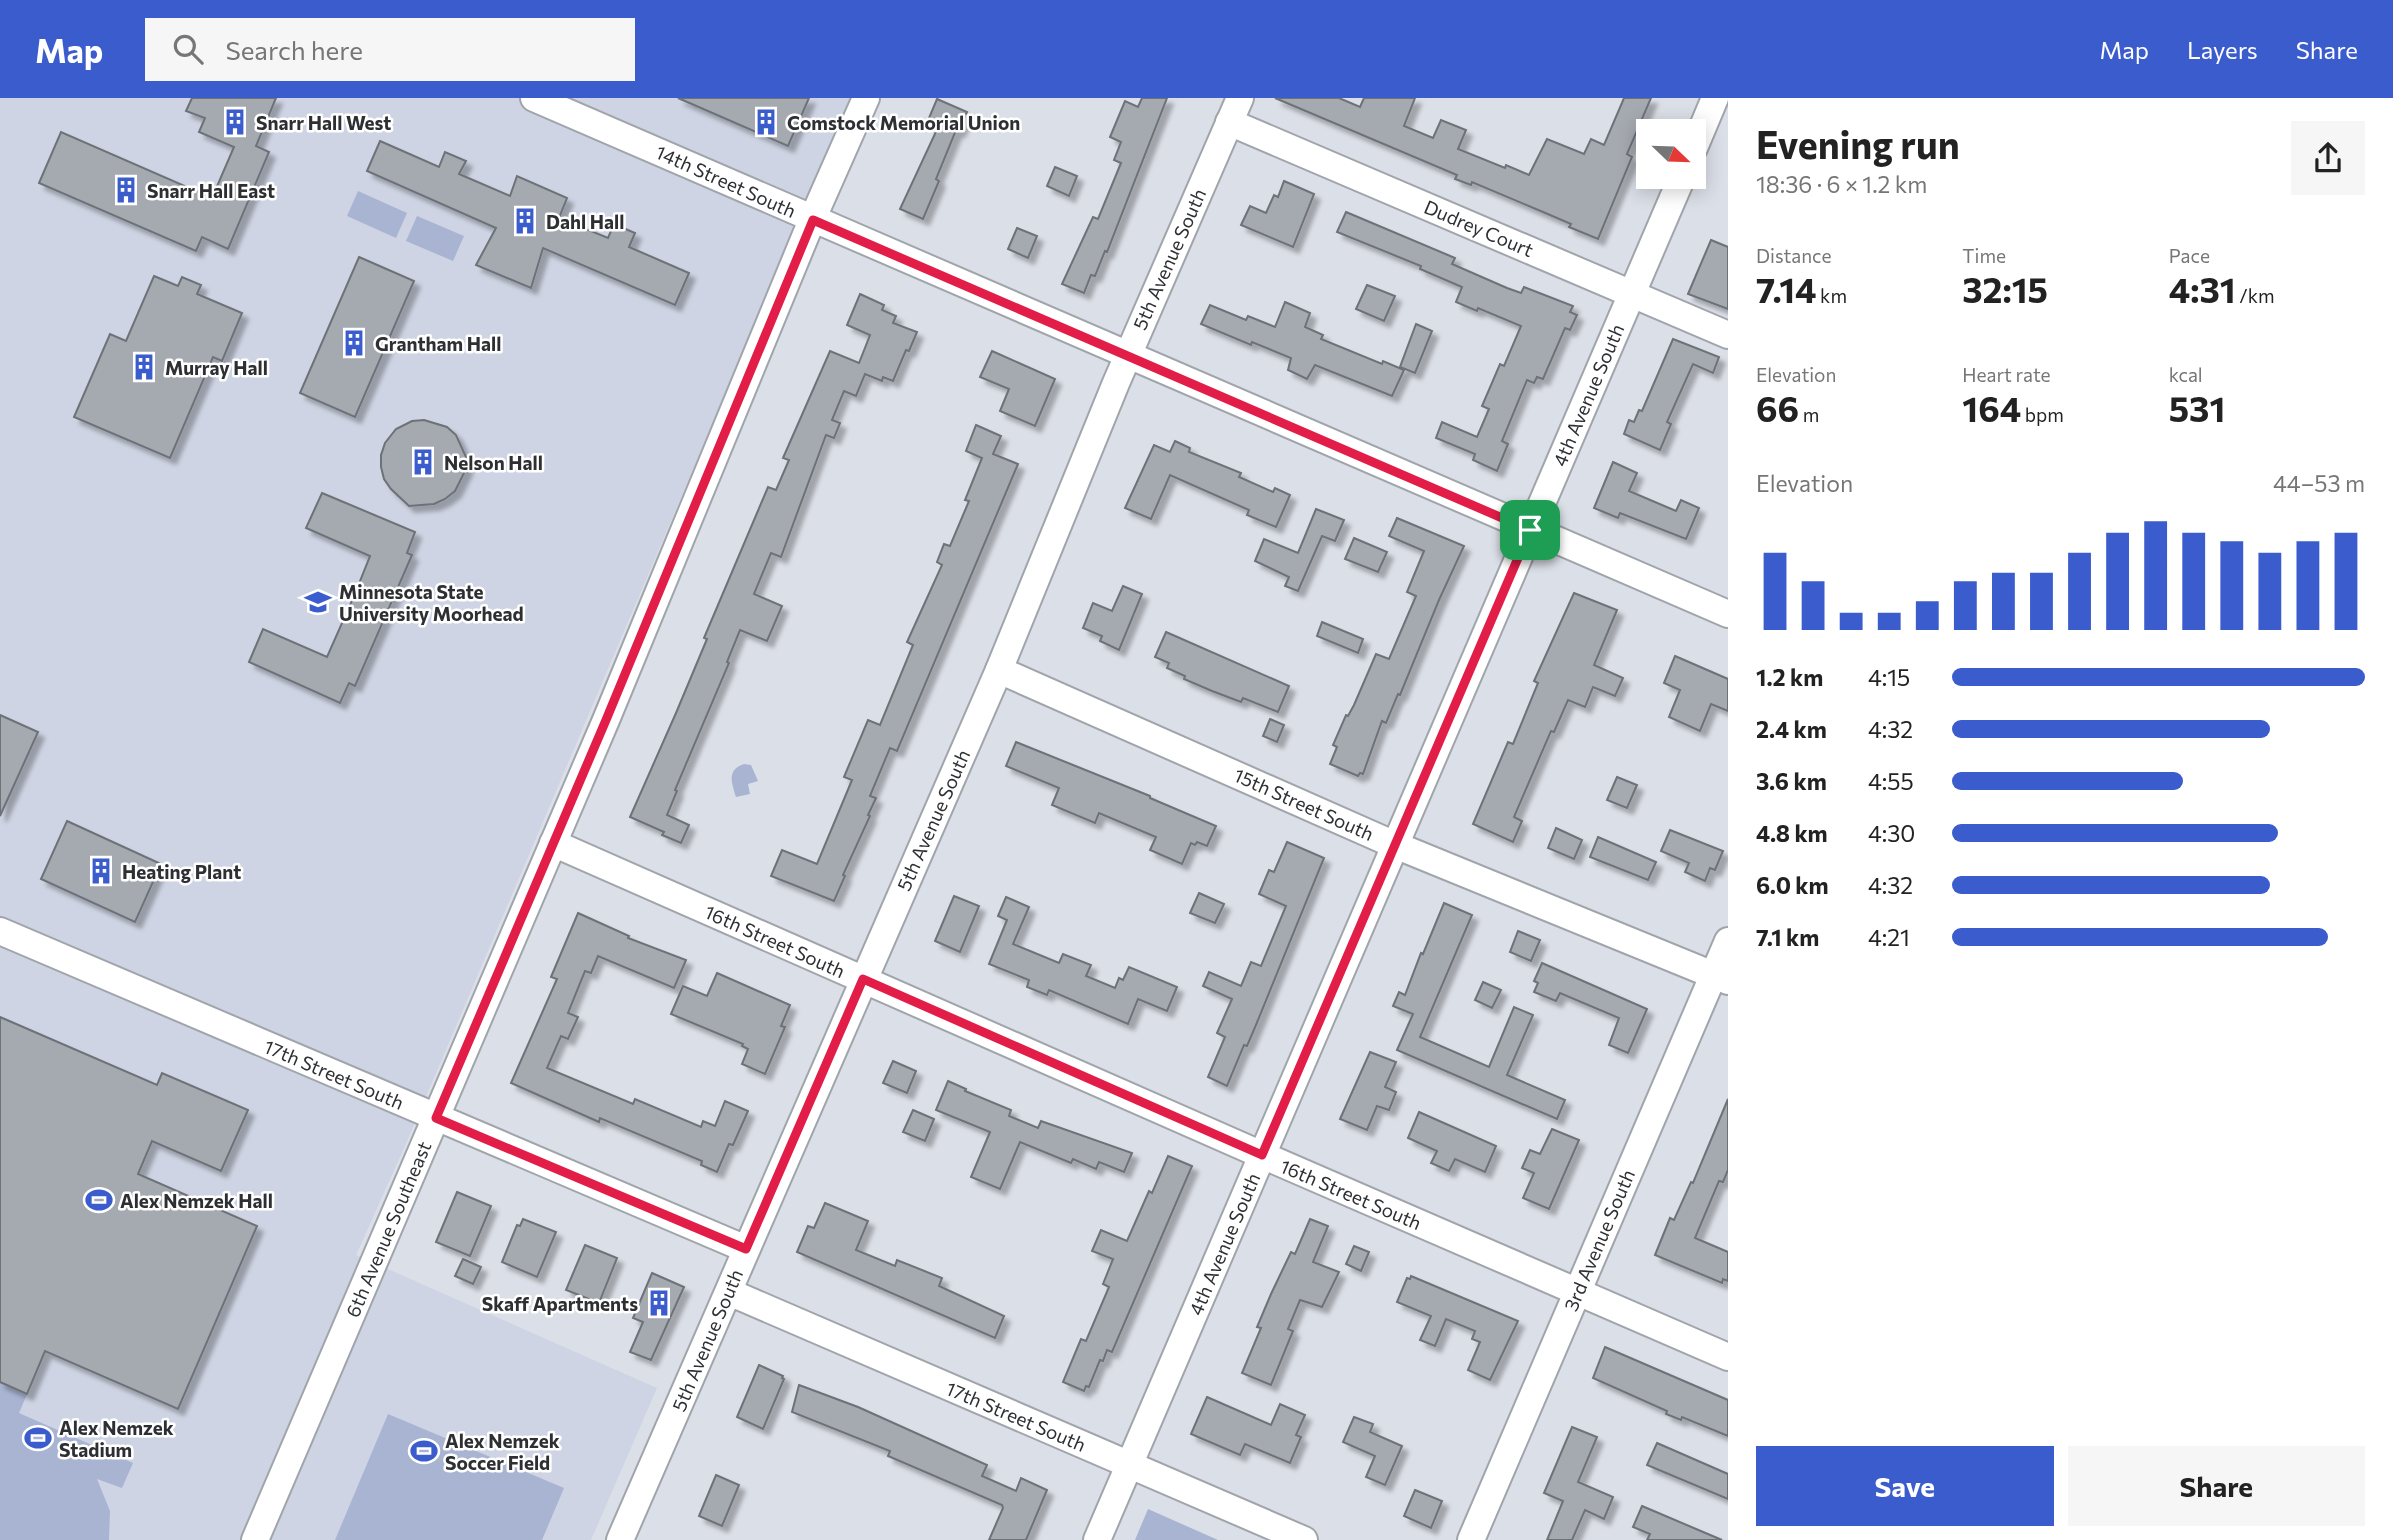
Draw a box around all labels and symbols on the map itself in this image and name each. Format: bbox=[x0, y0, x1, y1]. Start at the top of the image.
building icon: Snarr Hall West bbox=[220, 107, 250, 137]
building icon: Comstock Memorial Union bbox=[751, 107, 781, 137]
place label: Snarr Hall West bbox=[256, 111, 391, 134]
place label: Comstock Memorial Union bbox=[787, 111, 1020, 134]
north arrow bbox=[1636, 119, 1706, 189]
street label: 14th Street South bbox=[652, 140, 800, 222]
building icon: Snarr Hall East bbox=[111, 175, 141, 205]
place label: Snarr Hall East bbox=[147, 179, 275, 202]
street label: 5th Avenue South bbox=[1128, 185, 1210, 333]
street label: Dudrey Court bbox=[1421, 195, 1537, 261]
building icon: Dahl Hall bbox=[510, 206, 540, 236]
place label: Dahl Hall bbox=[546, 210, 624, 233]
street label: 4th Avenue South bbox=[1548, 320, 1628, 470]
building icon: Grantham Hall bbox=[339, 328, 369, 358]
place label: Grantham Hall bbox=[375, 332, 501, 355]
building icon: Murray Hall bbox=[129, 352, 159, 382]
place label: Murray Hall bbox=[165, 356, 268, 379]
building icon: Nelson Hall bbox=[408, 447, 438, 477]
place label: Nelson Hall bbox=[444, 451, 543, 474]
pin bbox=[1500, 500, 1560, 560]
place label: Minnesota State University Moorhead bbox=[339, 580, 524, 625]
school or university icon: Minnesota State University Moorhead bbox=[303, 587, 333, 617]
street label: 5th Avenue South bbox=[892, 746, 974, 894]
street label: 15th Street South bbox=[1231, 763, 1377, 845]
building icon: Heating Plant bbox=[86, 856, 116, 886]
place label: Heating Plant bbox=[122, 860, 241, 883]
street label: 16th Street South bbox=[701, 900, 849, 982]
street label: 17th Street South bbox=[261, 1034, 407, 1114]
street label: 6th Avenue Southeast bbox=[340, 1137, 436, 1320]
street label: 16th Street South bbox=[1277, 1154, 1425, 1234]
street label: 3rd Avenue South bbox=[1559, 1166, 1639, 1314]
street label: 4th Avenue South bbox=[1184, 1169, 1264, 1319]
sports icon: Alex Nemzek Hall bbox=[84, 1185, 114, 1215]
place label: Alex Nemzek Hall bbox=[120, 1189, 273, 1212]
street label: 5th Avenue South bbox=[667, 1266, 747, 1414]
building icon: Skaff Apartments bbox=[644, 1288, 674, 1318]
place label: Skaff Apartments bbox=[482, 1292, 638, 1315]
street label: 17th Street South bbox=[943, 1376, 1089, 1456]
place label: Alex Nemzek Stadium bbox=[59, 1416, 174, 1461]
sports icon: Alex Nemzek Stadium bbox=[23, 1423, 53, 1453]
place label: Alex Nemzek Soccer Field bbox=[445, 1429, 560, 1474]
sports icon: Alex Nemzek Soccer Field bbox=[409, 1436, 439, 1466]

